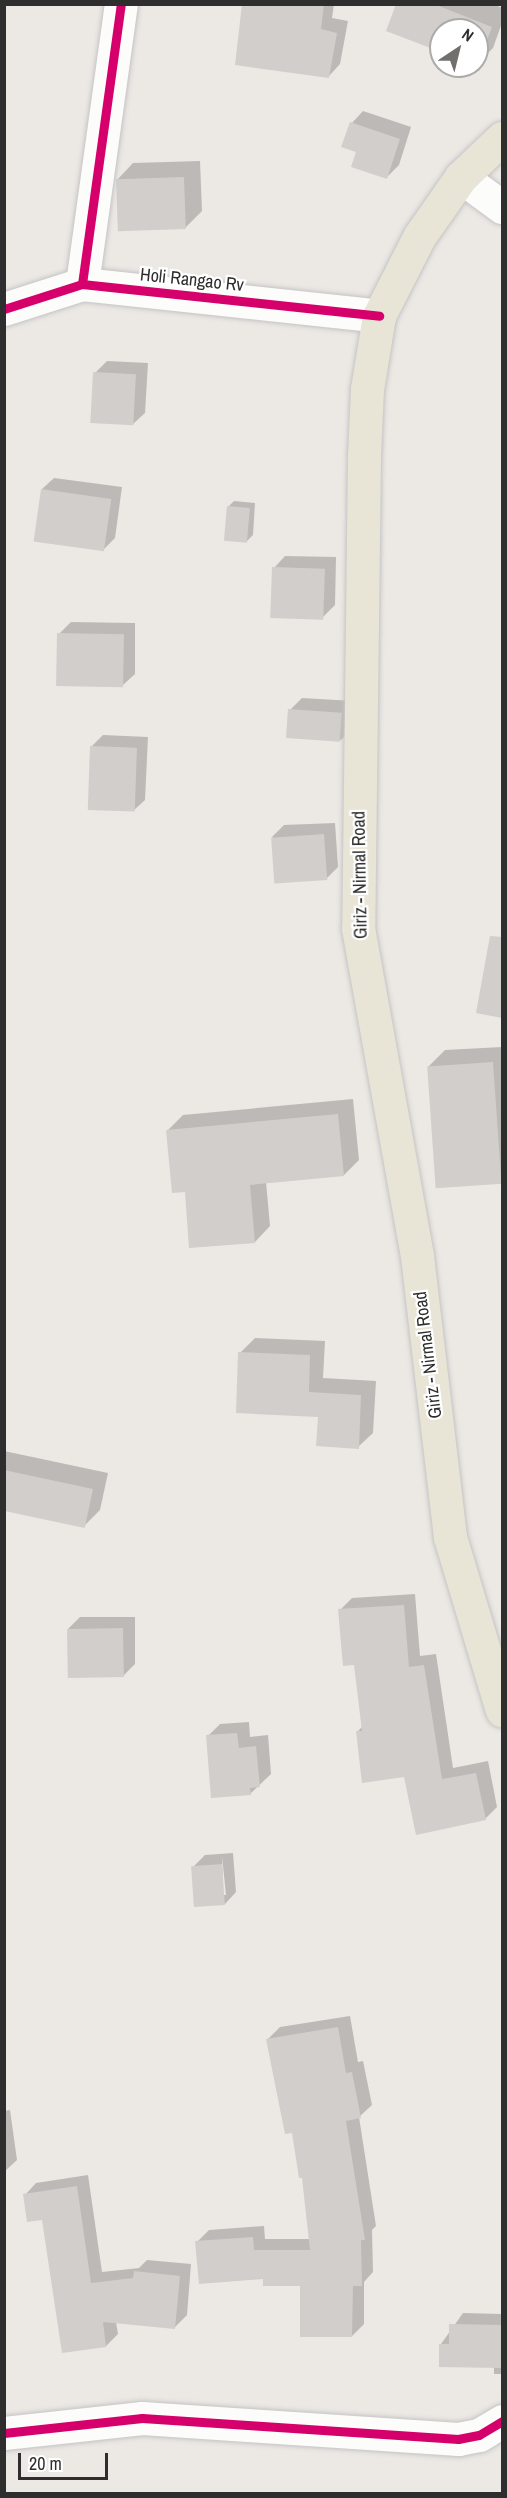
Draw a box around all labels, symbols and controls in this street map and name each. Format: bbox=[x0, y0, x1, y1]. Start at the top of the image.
north arrow bbox=[429, 18, 489, 78]
text: N bbox=[458, 23, 478, 47]
street label: Holi Rangao Rv bbox=[139, 264, 245, 296]
street label: Giriz - Nirmal Road bbox=[348, 811, 372, 939]
street label: Giriz - Nirmal Road bbox=[409, 1290, 447, 1420]
scale bar bbox=[21, 2441, 111, 2479]
text: 20 m bbox=[29, 2451, 62, 2476]

